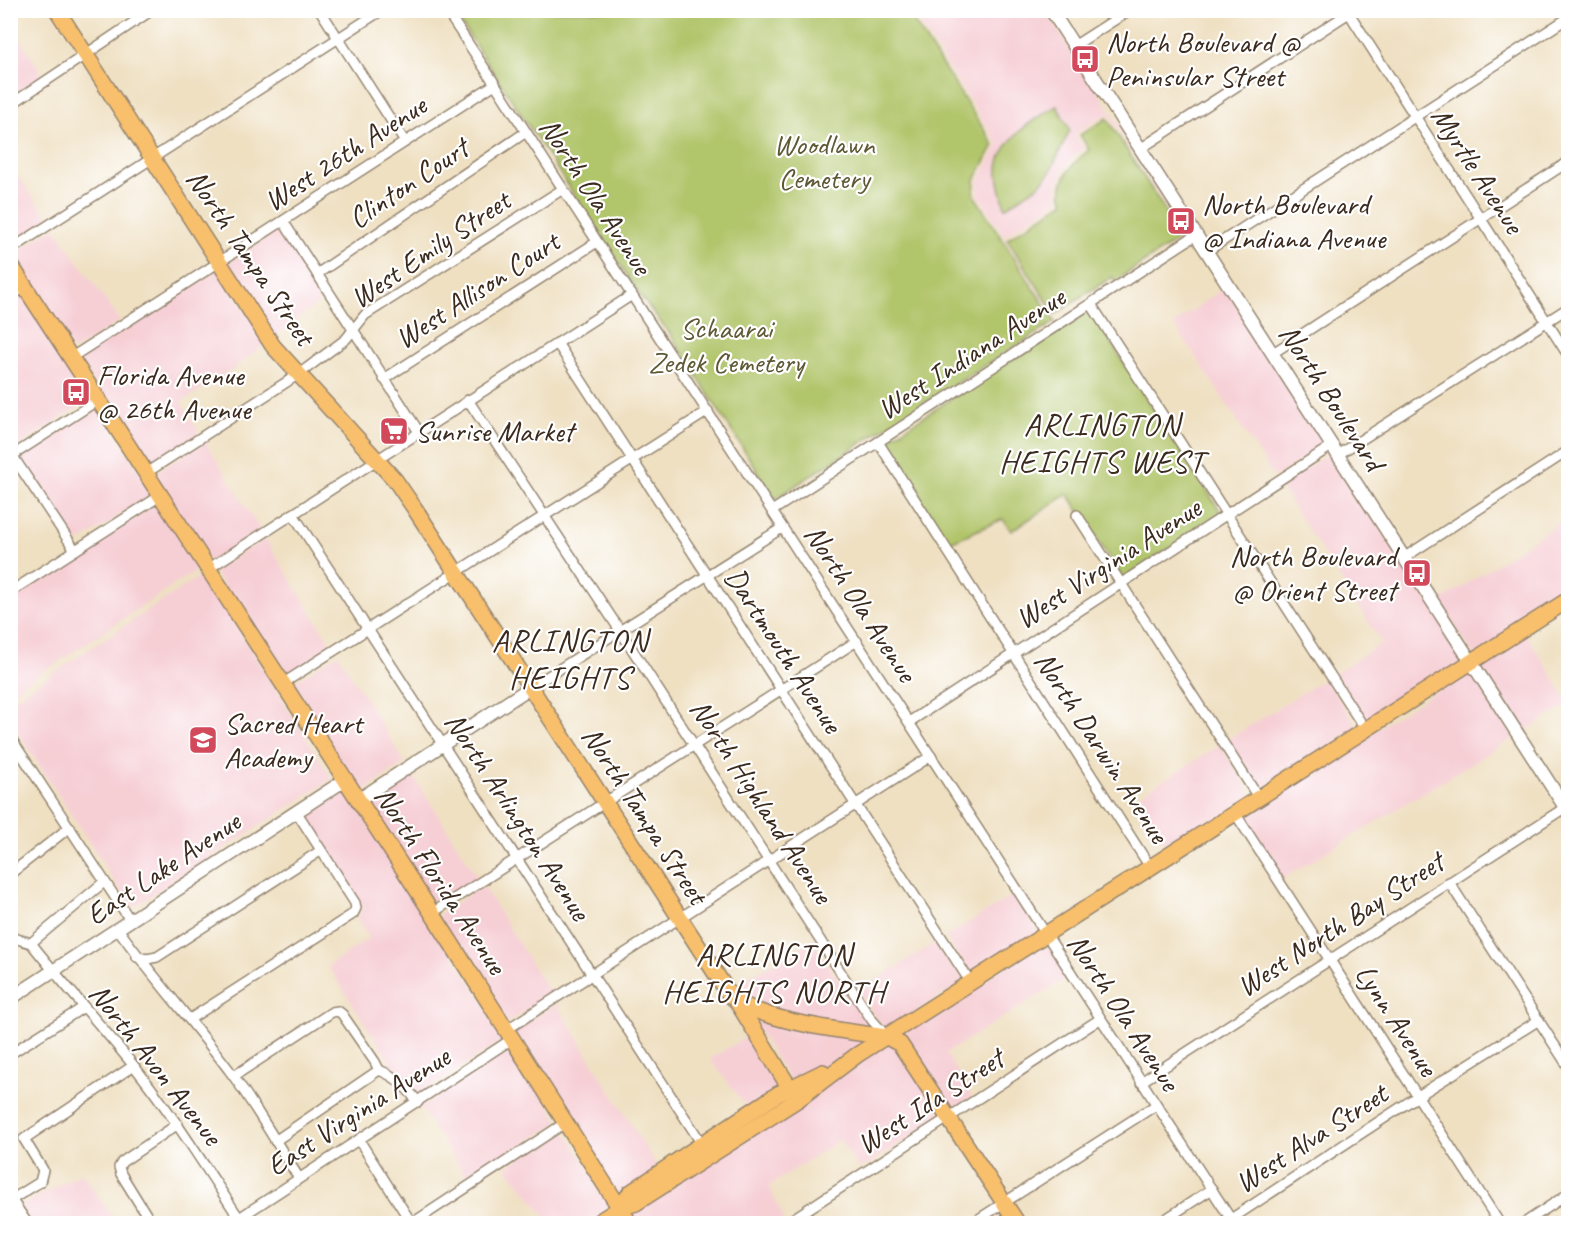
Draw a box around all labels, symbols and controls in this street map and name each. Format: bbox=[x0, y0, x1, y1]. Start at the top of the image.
place label: North Boulevard @ Peninsular Street bbox=[1106, 23, 1301, 95]
bus stop icon: North Boulevard @ Peninsular Street bbox=[1069, 43, 1101, 75]
street label: West 26th Avenue bbox=[257, 85, 435, 220]
street label: Myrtle Avenue bbox=[1423, 100, 1534, 242]
street label: North Ola Avenue bbox=[531, 110, 662, 284]
park label: Woodlawn Cemetery bbox=[774, 125, 876, 197]
street label: Clinton Court bbox=[341, 127, 479, 237]
street label: North Tampa Street bbox=[178, 162, 326, 355]
street label: West Emily Street bbox=[343, 180, 520, 316]
place label: North Boulevard @ Indiana Avenue bbox=[1202, 185, 1387, 257]
bus stop icon: North Boulevard @ Indiana Avenue bbox=[1165, 205, 1197, 237]
street label: West Allison Court bbox=[388, 221, 569, 357]
street label: West Indiana Avenue bbox=[870, 277, 1074, 428]
park label: Schaarai Zedek Cemetery bbox=[648, 309, 806, 381]
street label: North Boulevard bbox=[1271, 317, 1396, 481]
place label: Florida Avenue @ 26th Avenue bbox=[97, 356, 253, 428]
bus stop icon: Florida Avenue @ 26th Avenue bbox=[60, 376, 92, 408]
district label: ARLINGTON HEIGHTS WEST bbox=[999, 404, 1210, 482]
place label: Sunrise Market bbox=[415, 412, 577, 450]
supermarket icon: Sunrise Market bbox=[378, 415, 410, 447]
street label: West Virginia Avenue bbox=[1008, 488, 1210, 637]
street label: North Ola Avenue bbox=[796, 517, 927, 691]
place label: North Boulevard @ Orient Street bbox=[1229, 537, 1400, 609]
bus stop icon: North Boulevard @ Orient Street bbox=[1401, 557, 1433, 589]
street label: Dartmouth Avenue bbox=[716, 560, 853, 742]
district label: ARLINGTON HEIGHTS bbox=[492, 620, 652, 698]
street label: North Darwin Avenue bbox=[1026, 644, 1179, 852]
street label: North Highland Avenue bbox=[682, 692, 843, 912]
place label: Sacred Heart Academy bbox=[224, 704, 365, 776]
street label: North Arlington Avenue bbox=[436, 705, 601, 929]
street label: North Tampa Street bbox=[573, 719, 718, 914]
school or university icon: Sacred Heart Academy bbox=[187, 724, 219, 756]
street label: North Florida Avenue bbox=[366, 779, 517, 983]
street label: East Lake Avenue bbox=[79, 801, 249, 934]
street label: West North Bay Street bbox=[1230, 841, 1454, 1005]
street label: North Ola Avenue bbox=[1059, 926, 1190, 1100]
district label: ARLINGTON HEIGHTS NORTH bbox=[662, 934, 889, 1012]
street label: Lynn Avenue bbox=[1347, 957, 1448, 1085]
street label: North Avon Avenue bbox=[81, 975, 233, 1154]
street label: East Virginia Avenue bbox=[259, 1036, 459, 1184]
street label: West Ida Street bbox=[849, 1037, 1014, 1163]
street label: West Alva Street bbox=[1228, 1073, 1397, 1201]

